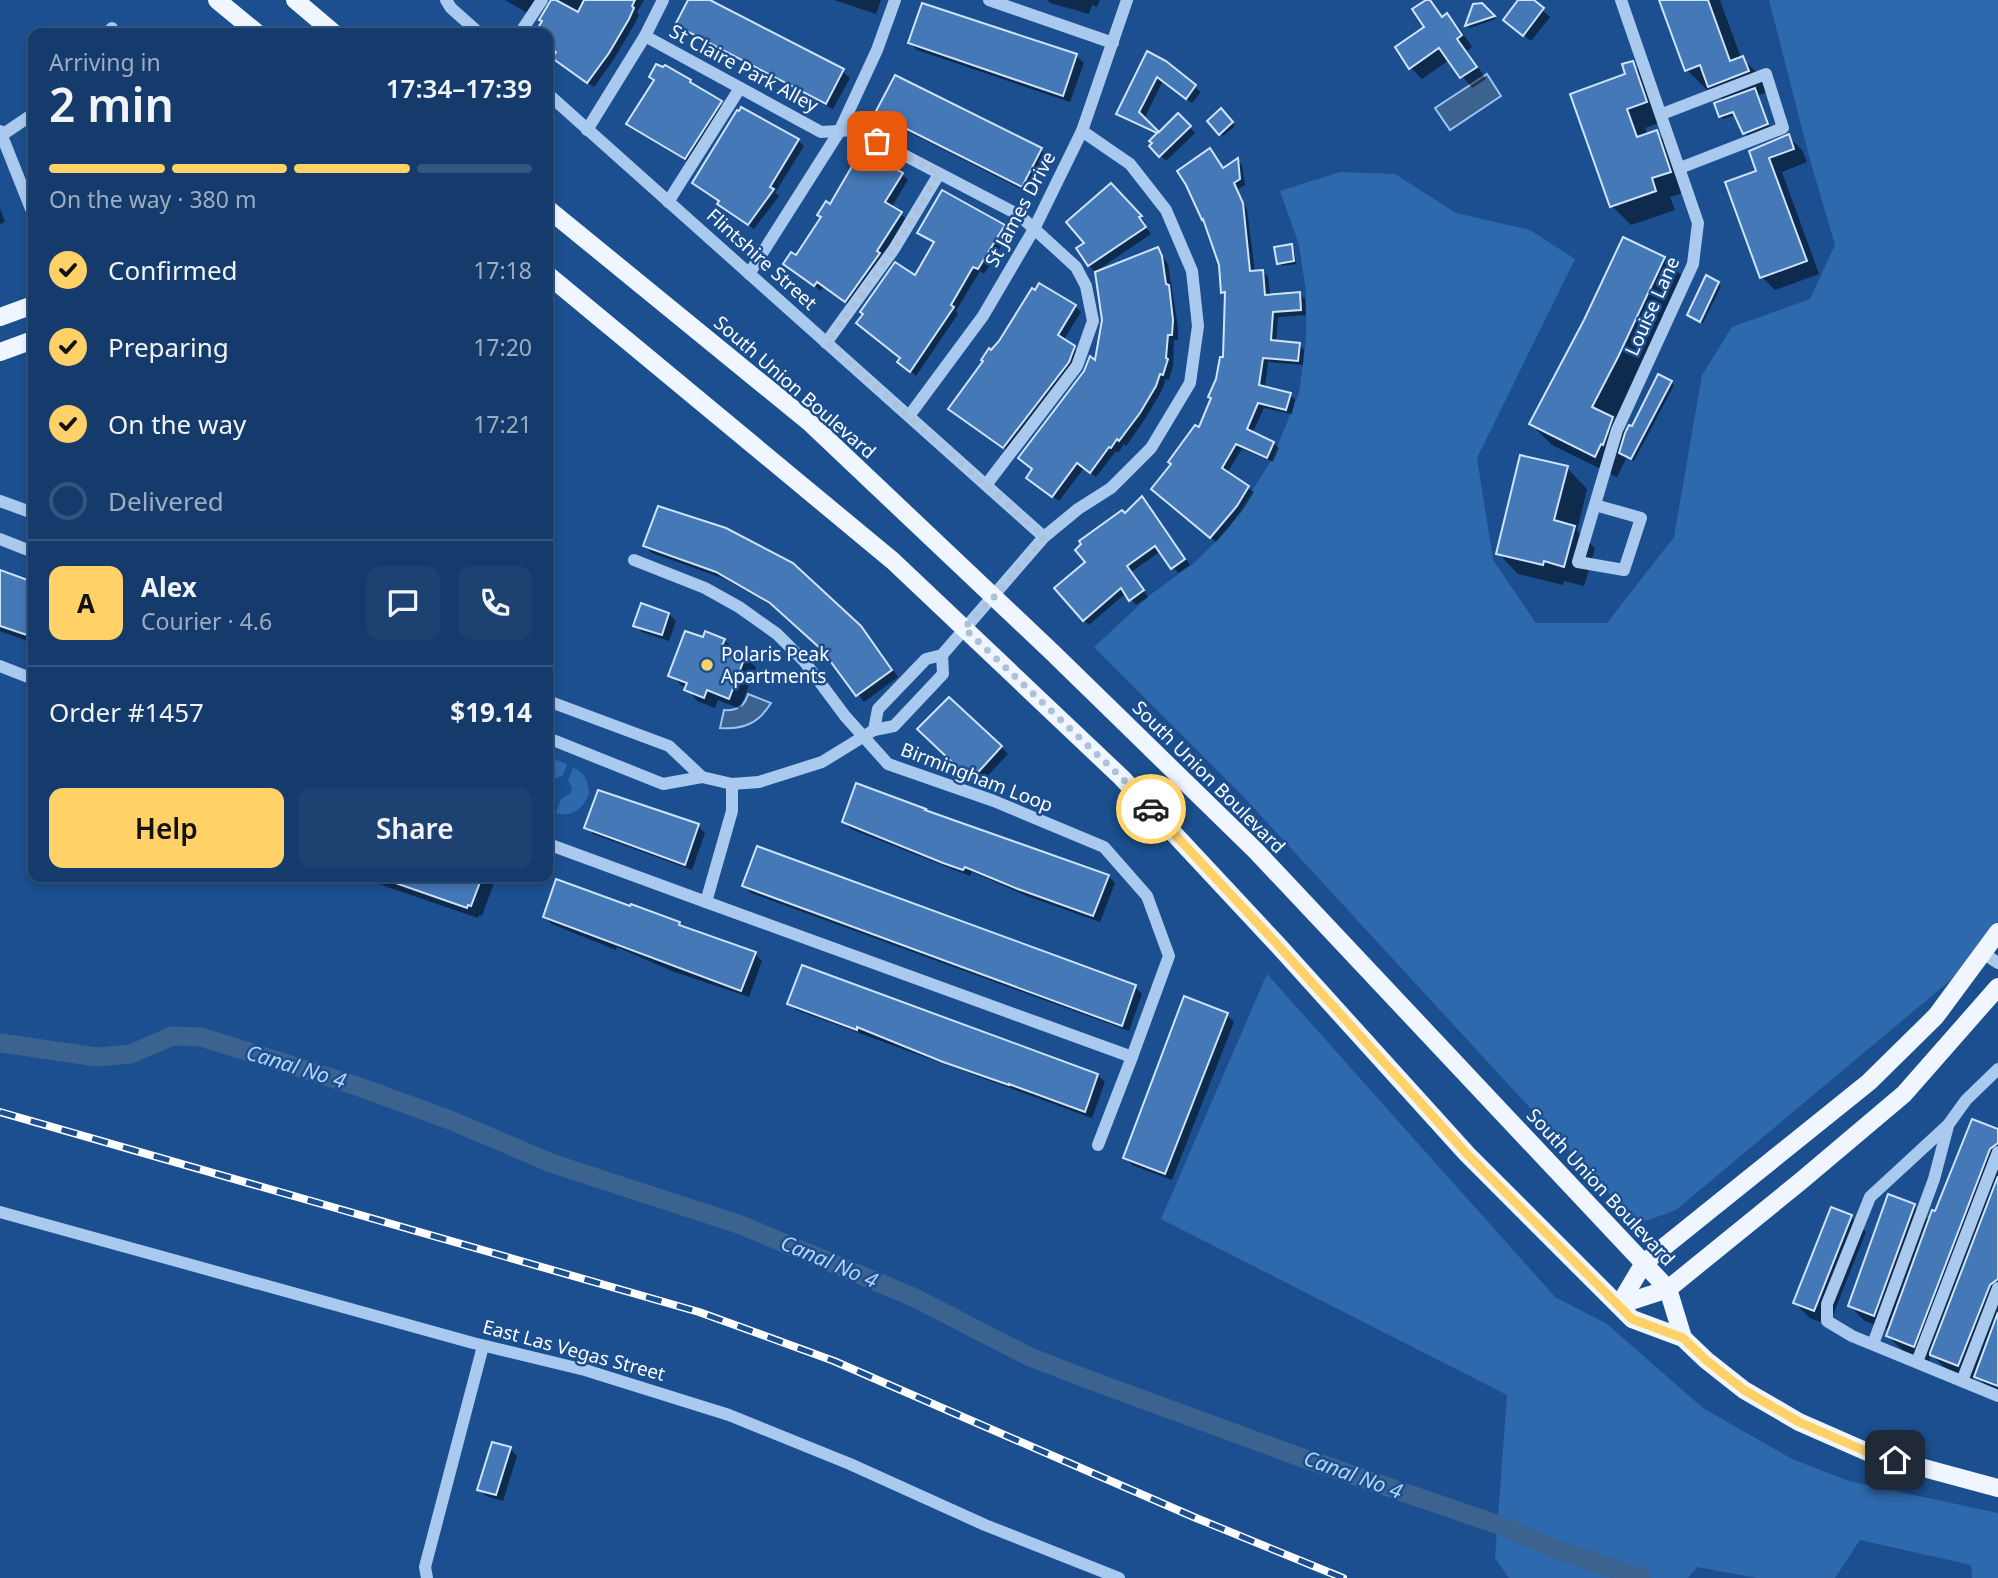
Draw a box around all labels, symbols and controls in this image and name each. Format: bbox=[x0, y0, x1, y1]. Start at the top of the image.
street label: St Claire Park Alley bbox=[665, 18, 823, 118]
text: Arriving in bbox=[49, 46, 161, 78]
text: 17:34–17:39 bbox=[386, 70, 532, 106]
text: 2 min bbox=[49, 73, 174, 135]
pin bbox=[847, 111, 907, 171]
icon: bag bbox=[858, 122, 896, 160]
street label: St James Drive bbox=[979, 147, 1061, 271]
text: On the way · 380 m bbox=[49, 183, 256, 215]
street label: Flintshire Street bbox=[701, 202, 823, 316]
icon: check bbox=[49, 251, 87, 289]
text: Confirmed bbox=[108, 252, 238, 288]
street label: Louise Lane bbox=[1619, 252, 1685, 360]
text: 17:18 bbox=[473, 254, 532, 286]
street label: South Union Boulevard bbox=[709, 310, 881, 464]
icon: check bbox=[49, 328, 87, 366]
text: Preparing bbox=[108, 329, 229, 365]
text: 17:20 bbox=[473, 331, 532, 363]
icon: check bbox=[49, 405, 87, 443]
text: On the way bbox=[108, 406, 246, 442]
text: 17:21 bbox=[473, 408, 532, 440]
text: Delivered bbox=[108, 483, 224, 519]
button: chat bbox=[366, 566, 440, 640]
button: phone bbox=[458, 566, 532, 640]
text: Alex bbox=[141, 569, 197, 605]
text: A bbox=[77, 585, 95, 621]
text: Courier · 4.6 bbox=[141, 605, 272, 637]
place label: Polaris Peak Apartments bbox=[721, 641, 829, 689]
marker: Polaris Peak Apartments bbox=[699, 657, 715, 673]
text: Order #1457 bbox=[49, 694, 204, 730]
text: $19.14 bbox=[450, 694, 532, 730]
street label: South Union Boulevard bbox=[1127, 695, 1291, 859]
street label: Birmingham Loop bbox=[897, 736, 1057, 818]
courier bbox=[1116, 774, 1186, 844]
button: Help bbox=[49, 788, 284, 868]
button: Share bbox=[298, 788, 532, 868]
icon: car bbox=[1132, 790, 1170, 828]
water label: Canal No 4 bbox=[243, 1038, 350, 1095]
street label: South Union Boulevard bbox=[1521, 1103, 1681, 1271]
water label: Canal No 4 bbox=[777, 1228, 883, 1294]
street label: East Las Vegas Street bbox=[480, 1313, 668, 1387]
pin bbox=[1865, 1430, 1925, 1490]
icon: home bbox=[1876, 1441, 1914, 1479]
water label: Canal No 4 bbox=[1300, 1443, 1407, 1505]

